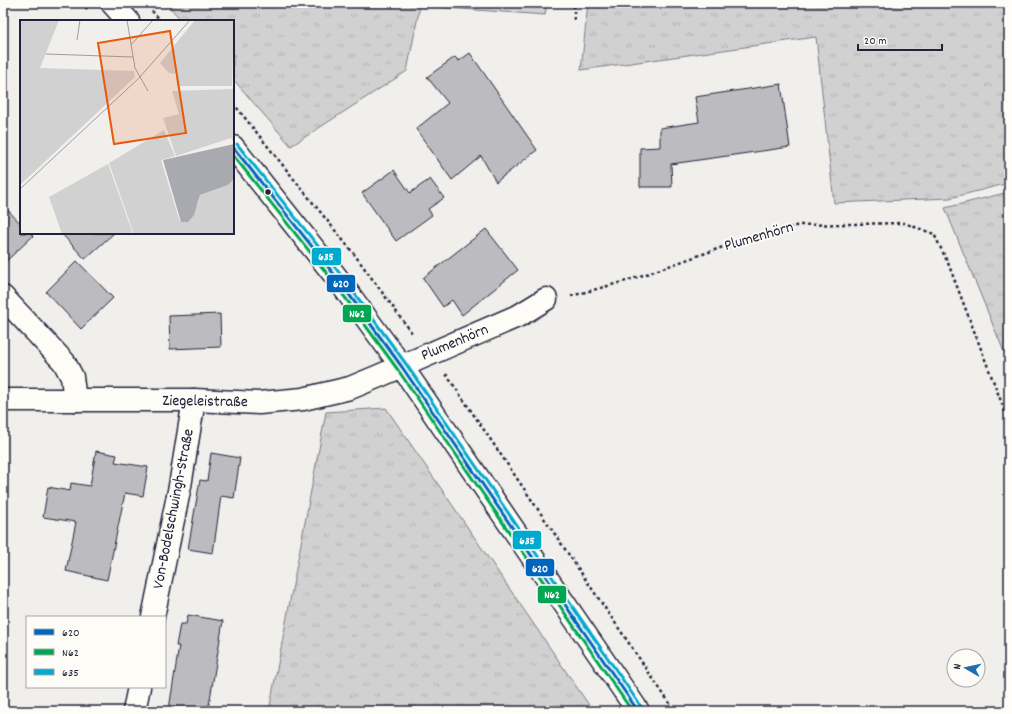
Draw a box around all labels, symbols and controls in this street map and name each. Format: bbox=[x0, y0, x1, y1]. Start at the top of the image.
inset map bbox=[20, 20, 234, 234]
scale bar bbox=[858, 26, 942, 52]
text: 20 m bbox=[864, 33, 887, 50]
unlabelled marker bbox=[263, 187, 273, 197]
street label: Plumenhörn bbox=[722, 216, 796, 258]
line badge: 635 bbox=[311, 247, 342, 266]
text: 635 bbox=[318, 250, 334, 266]
line badge: 620 bbox=[326, 274, 356, 293]
text: 620 bbox=[333, 277, 349, 293]
line badge: N62 bbox=[342, 304, 372, 323]
text: N62 bbox=[349, 307, 365, 323]
street label: Plumenhörn bbox=[418, 319, 492, 367]
street label: Ziegeleistraße bbox=[162, 390, 248, 414]
street label: Von-Bodelschwingh-Straße bbox=[147, 427, 201, 591]
line badge: 635 bbox=[512, 530, 542, 550]
text: 635 bbox=[519, 534, 535, 550]
line badge: 620 bbox=[525, 558, 555, 577]
text: 620 bbox=[532, 562, 548, 578]
line badge: N62 bbox=[537, 585, 567, 604]
text: N62 bbox=[544, 588, 560, 604]
legend bbox=[26, 616, 166, 688]
text: 620 bbox=[62, 625, 80, 642]
text: N62 bbox=[62, 645, 79, 662]
north arrow bbox=[946, 648, 986, 688]
text: N bbox=[950, 662, 967, 671]
text: 635 bbox=[62, 665, 79, 682]

